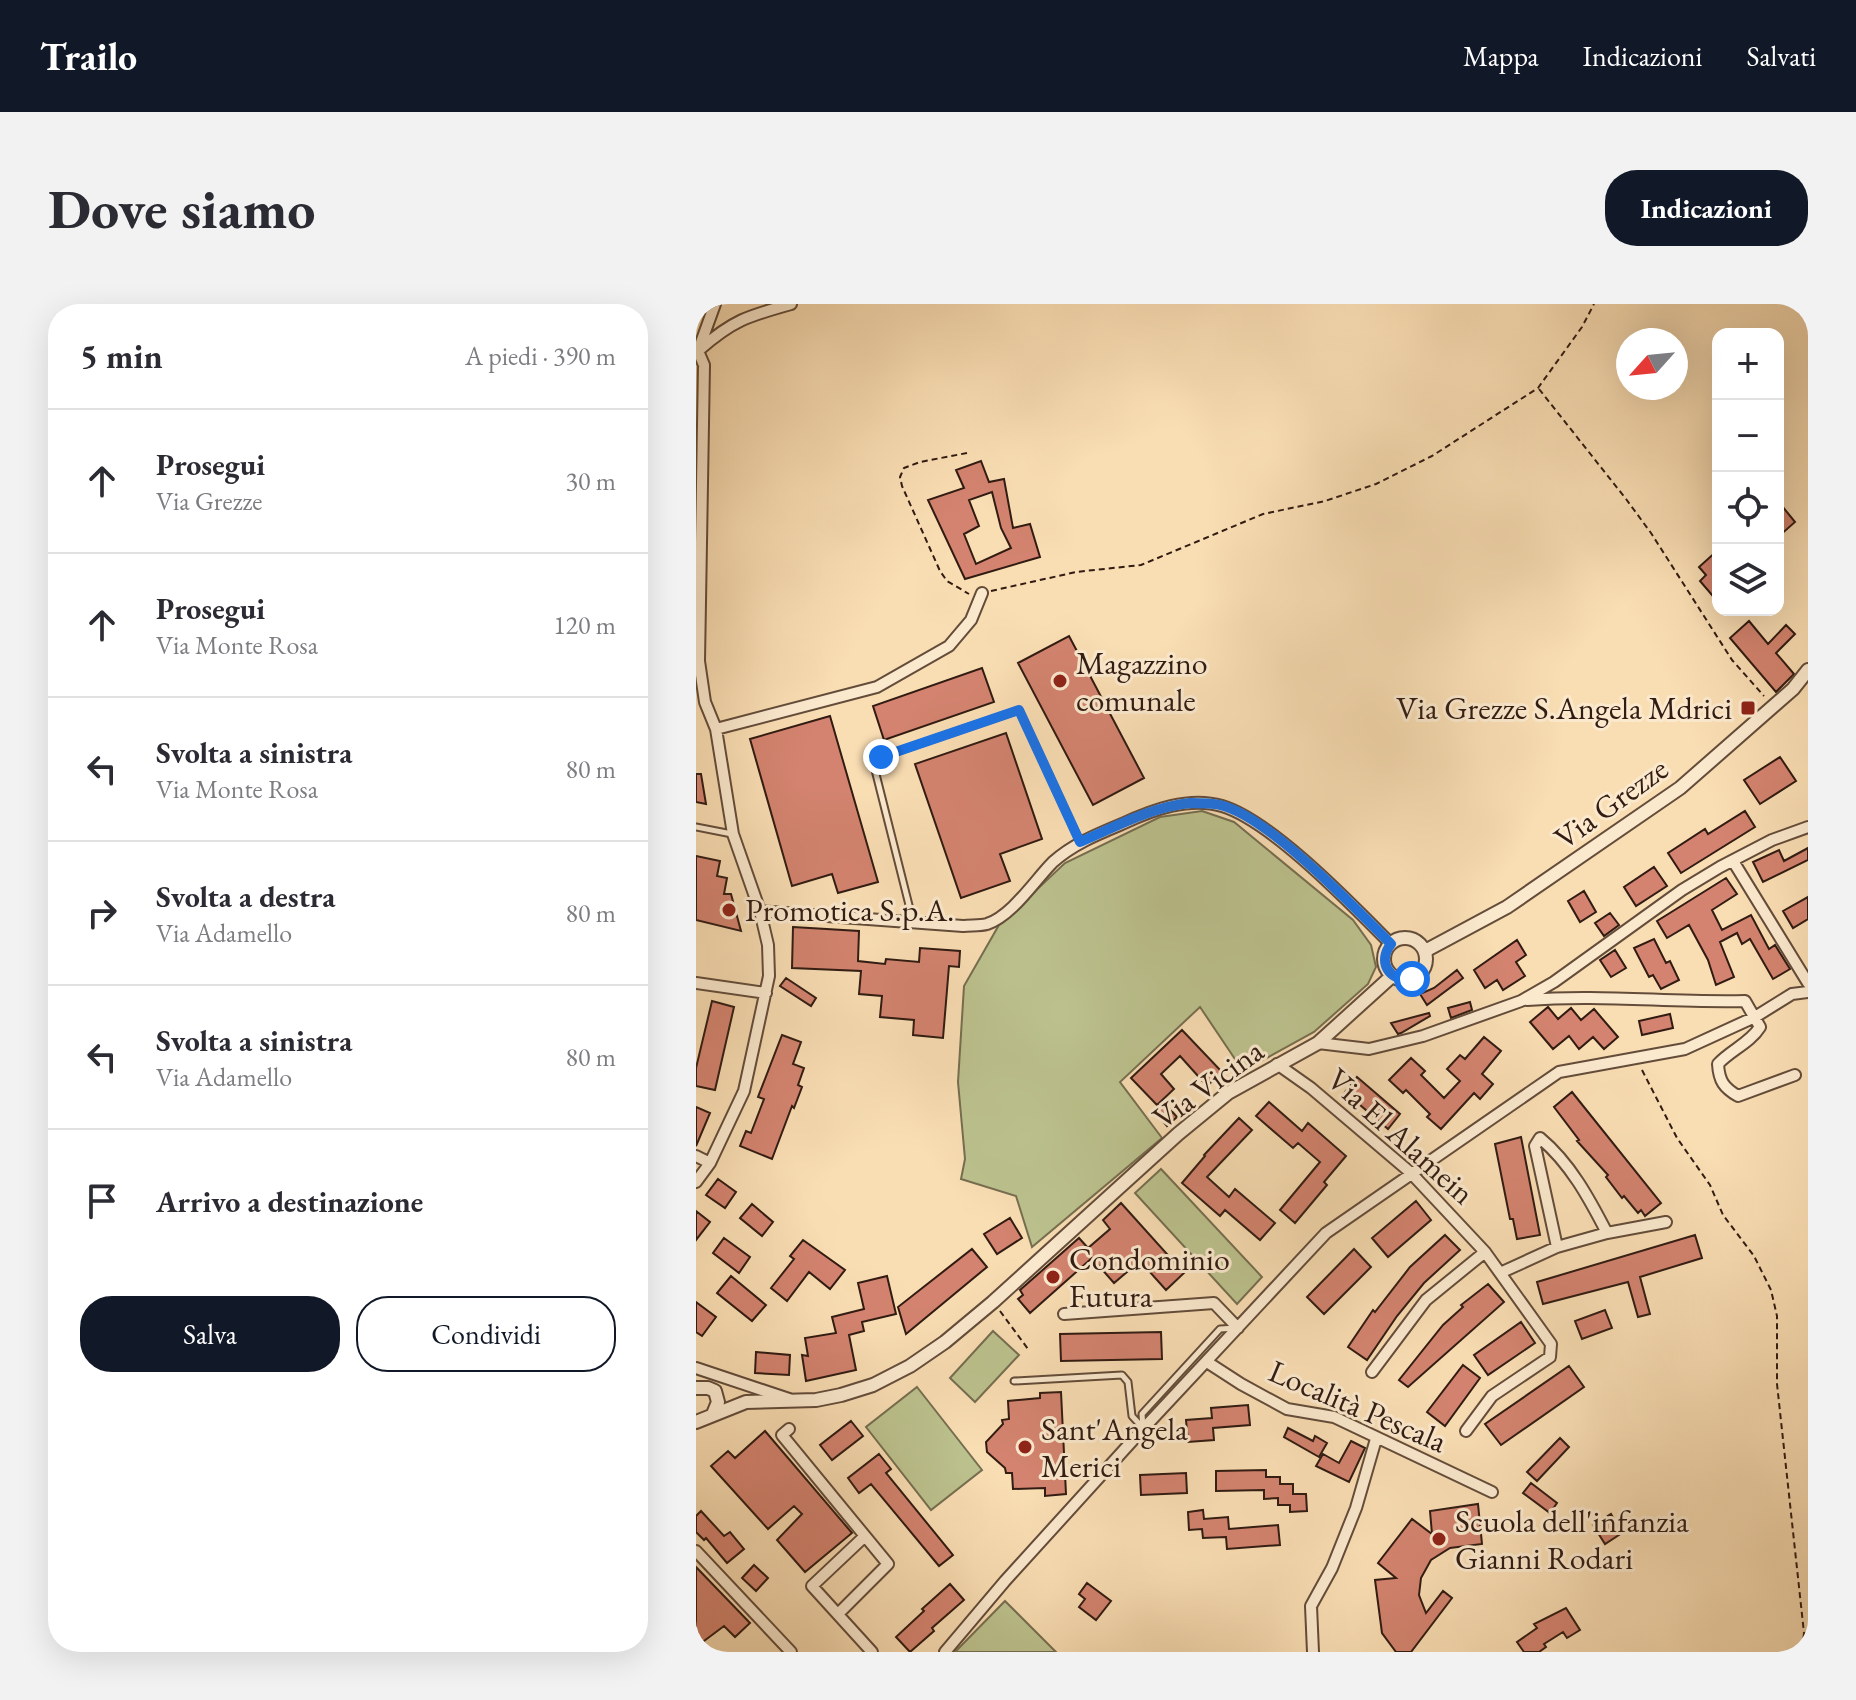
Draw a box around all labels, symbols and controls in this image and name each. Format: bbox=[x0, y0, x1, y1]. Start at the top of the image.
text: Trailo bbox=[40, 32, 137, 81]
text: Mappa bbox=[1463, 38, 1539, 74]
text: Indicazioni bbox=[1583, 38, 1702, 74]
text: Salvati bbox=[1746, 38, 1816, 74]
button: Indicazioni bbox=[1605, 170, 1808, 246]
text: Dove siamo bbox=[48, 172, 316, 245]
north arrow bbox=[1616, 328, 1688, 400]
map controls bbox=[1712, 328, 1784, 616]
button: + bbox=[1712, 328, 1784, 400]
text: 5 min bbox=[80, 334, 163, 378]
text: A piedi · 390 m bbox=[465, 339, 616, 373]
button: − bbox=[1712, 400, 1784, 472]
text: Prosegui bbox=[156, 445, 265, 484]
icon: ahead bbox=[80, 459, 124, 503]
text: 30 m bbox=[566, 464, 616, 498]
button: locate bbox=[1712, 472, 1784, 544]
text: Via Grezze bbox=[156, 484, 262, 518]
button: layers bbox=[1712, 544, 1784, 616]
text: Prosegui bbox=[156, 589, 265, 628]
icon: ahead bbox=[80, 603, 124, 647]
text: 120 m bbox=[553, 608, 616, 642]
text: Via Monte Rosa bbox=[156, 628, 318, 662]
place label: Magazzino comunale bbox=[1076, 642, 1208, 721]
marker: Magazzino comunale bbox=[1051, 672, 1069, 690]
place label: Via Grezze S.Angela Mdrici bbox=[1396, 687, 1732, 729]
marker: Via Grezze S.Angela Mdrici bbox=[1739, 699, 1757, 717]
text: Svolta a sinistra bbox=[156, 733, 352, 772]
route end bbox=[863, 739, 899, 775]
icon: left bbox=[80, 747, 124, 791]
street label: Via Grezze bbox=[1546, 748, 1676, 858]
text: 80 m bbox=[566, 752, 616, 786]
text: Via Monte Rosa bbox=[156, 772, 318, 806]
text: Svolta a destra bbox=[156, 877, 335, 916]
place label: Promotica S.p.A. bbox=[745, 889, 954, 931]
icon: right bbox=[80, 891, 124, 935]
text: 80 m bbox=[566, 896, 616, 930]
marker: Promotica S.p.A. bbox=[720, 901, 738, 919]
text: Via Adamello bbox=[156, 916, 292, 950]
route start bbox=[1394, 961, 1430, 997]
text: Svolta a sinistra bbox=[156, 1021, 352, 1060]
street label: Via Vicina bbox=[1144, 1030, 1272, 1138]
icon: left bbox=[80, 1035, 124, 1079]
text: 80 m bbox=[566, 1040, 616, 1074]
street label: Via El Alamein bbox=[1318, 1059, 1484, 1213]
text: Via Adamello bbox=[156, 1060, 292, 1094]
icon: arrive bbox=[80, 1179, 124, 1223]
text: Arrivo a destinazione bbox=[156, 1182, 423, 1221]
place label: Condominio Futura bbox=[1069, 1238, 1230, 1317]
marker: Condominio Futura bbox=[1044, 1268, 1062, 1286]
button: Salva bbox=[80, 1296, 340, 1372]
button: Condividi bbox=[356, 1296, 616, 1372]
street label: Località Pescala bbox=[1263, 1350, 1454, 1462]
place label: Sant'Angela Merici bbox=[1041, 1408, 1188, 1487]
marker: Sant'Angela Merici bbox=[1016, 1438, 1034, 1456]
place label: Scuola dell'infanzia Gianni Rodari bbox=[1455, 1500, 1689, 1579]
marker: Scuola dell'infanzia Gianni Rodari bbox=[1430, 1530, 1448, 1548]

